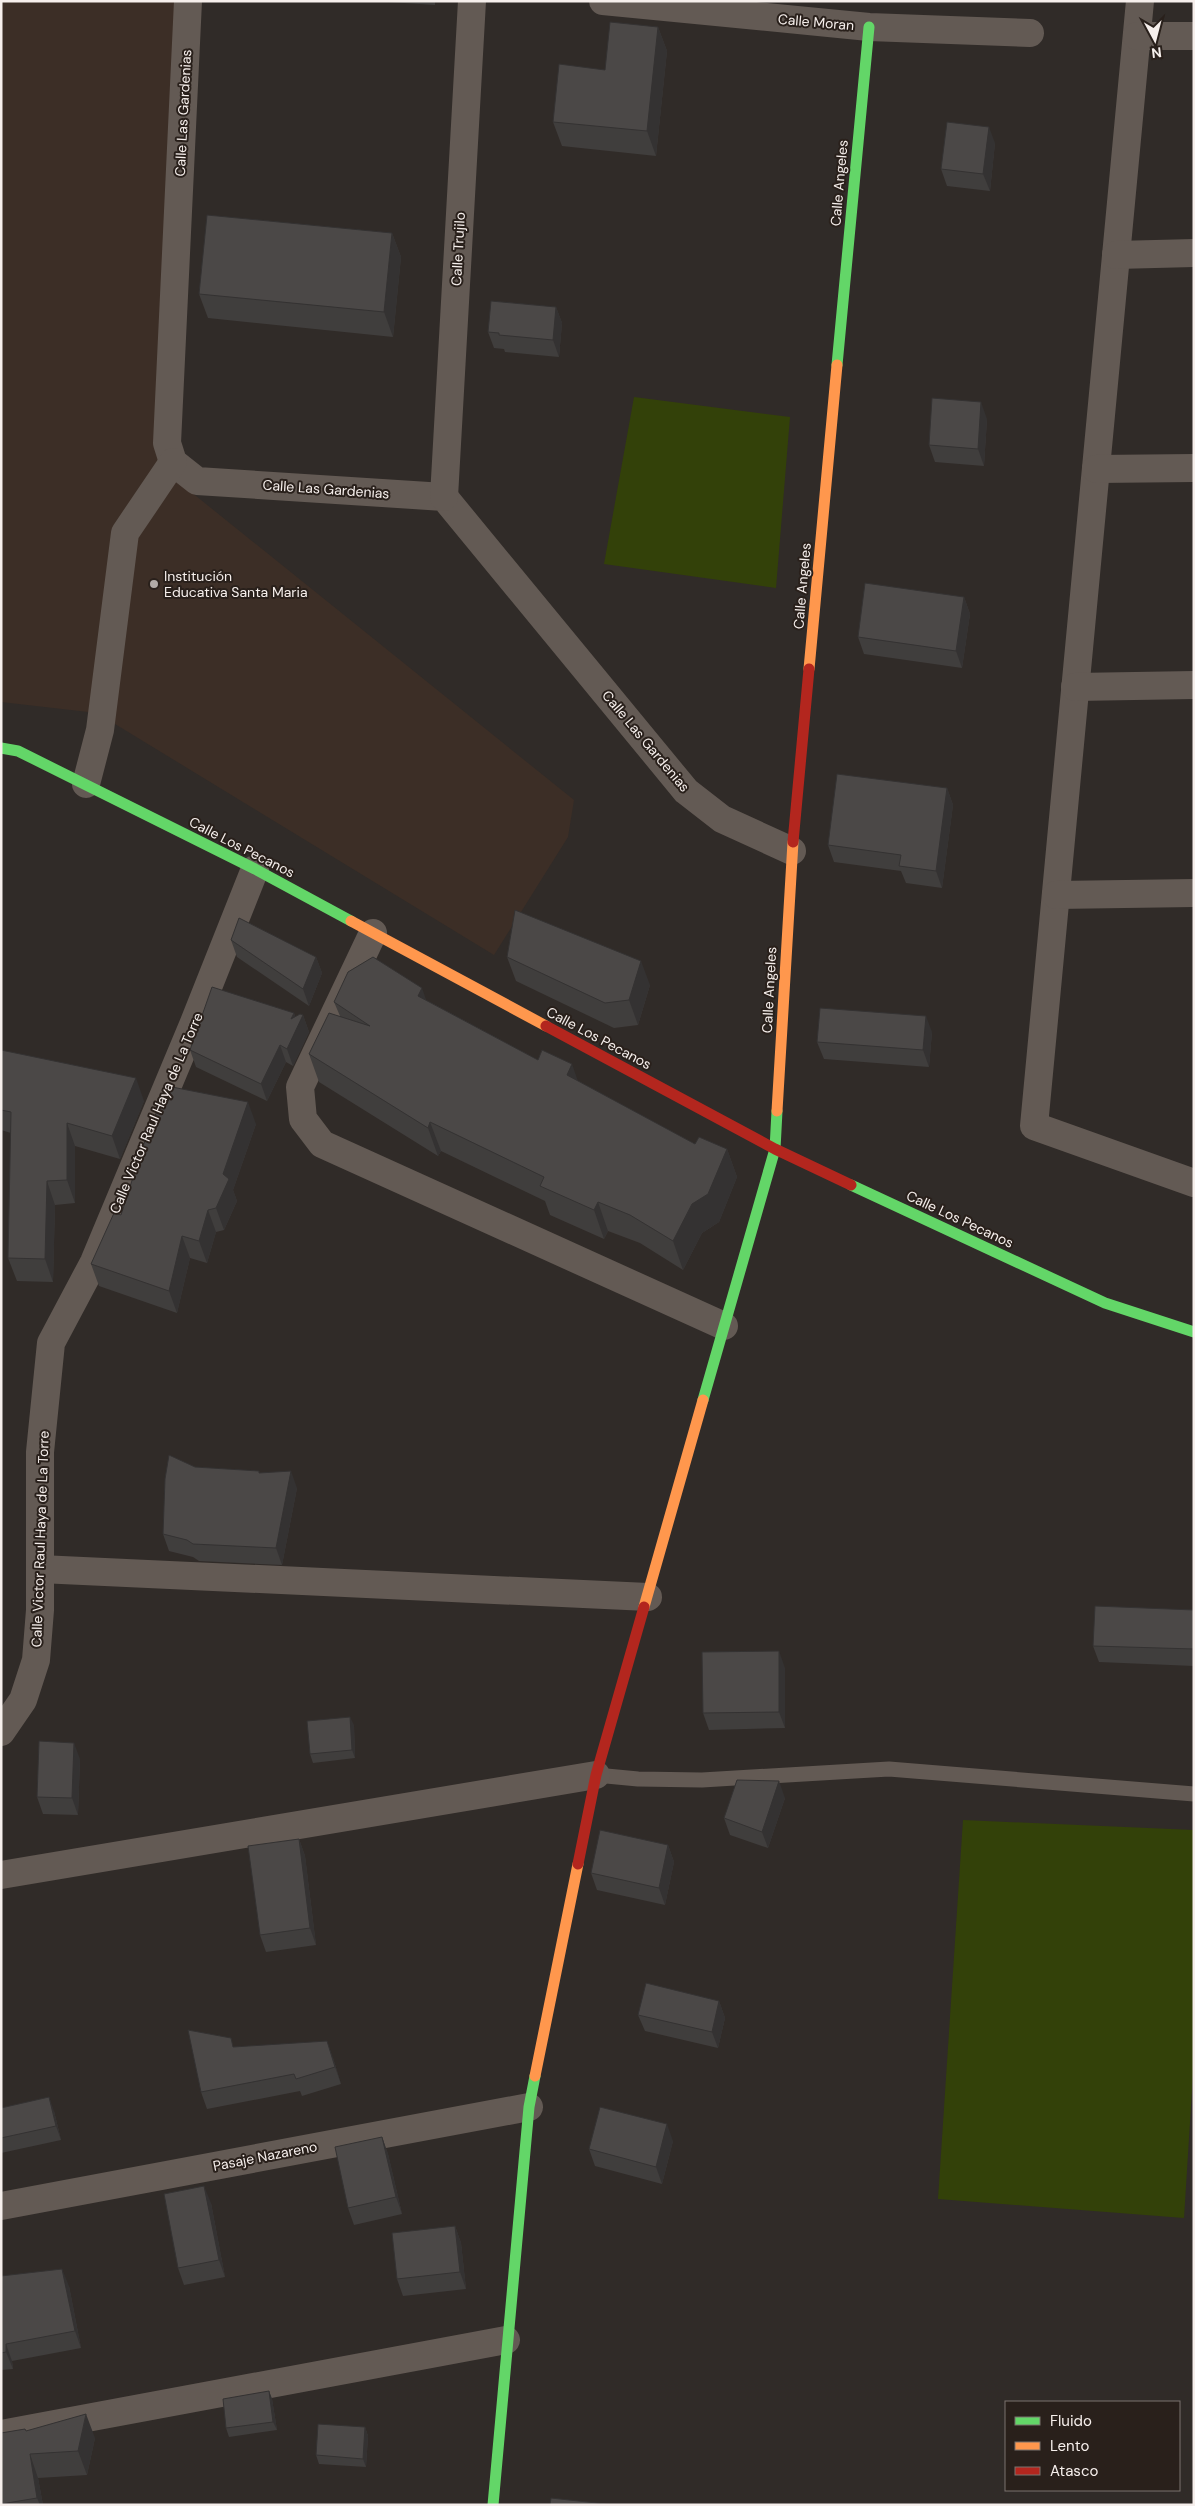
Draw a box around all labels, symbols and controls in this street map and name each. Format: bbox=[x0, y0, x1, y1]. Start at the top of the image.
street label: Calle Moran bbox=[777, 10, 855, 34]
north arrow bbox=[1130, 15, 1180, 65]
text: N bbox=[1150, 43, 1163, 62]
street label: Calle Las Gardenias bbox=[171, 49, 195, 177]
street label: Calle Angeles bbox=[826, 139, 852, 227]
street label: Calle Trujilo bbox=[447, 212, 469, 286]
street label: Calle Las Gardenias bbox=[262, 476, 390, 502]
street label: Calle Angeles bbox=[789, 542, 815, 630]
place label: Institución Educativa Santa Maria bbox=[164, 567, 308, 601]
marker: Institución Educativa Santa Maria bbox=[148, 578, 160, 590]
street label: Calle Las Gardenias bbox=[598, 686, 694, 796]
street label: Calle Los Pecanos bbox=[186, 813, 298, 881]
street label: Calle Angeles bbox=[758, 946, 780, 1034]
street label: Calle Los Pecanos bbox=[543, 1003, 655, 1073]
street label: Calle Victor Raul Haya de La Torre bbox=[105, 1010, 207, 1216]
street label: Calle Los Pecanos bbox=[903, 1186, 1017, 1252]
street label: Calle Victor Raul Haya de La Torre bbox=[27, 1430, 53, 1648]
street label: Pasaje Nazareno bbox=[211, 2137, 319, 2175]
legend bbox=[1005, 2401, 1180, 2491]
text: Fluido bbox=[1050, 2411, 1092, 2431]
text: Lento bbox=[1050, 2436, 1089, 2456]
text: Atasco bbox=[1050, 2461, 1098, 2481]

